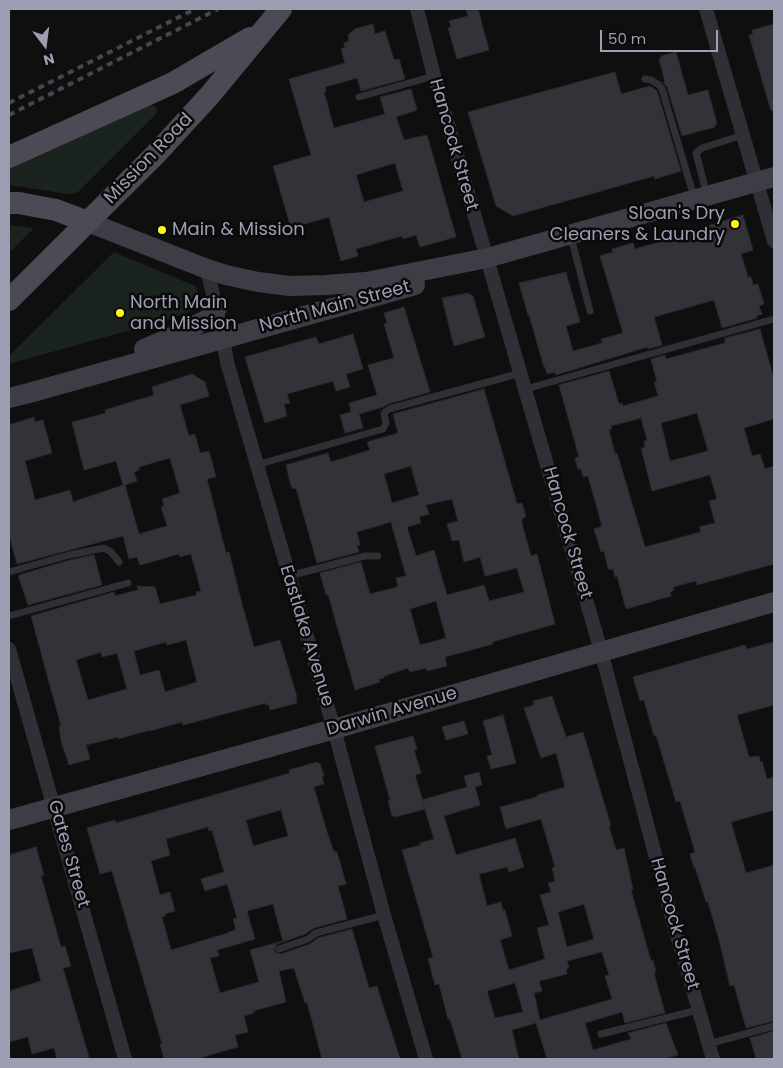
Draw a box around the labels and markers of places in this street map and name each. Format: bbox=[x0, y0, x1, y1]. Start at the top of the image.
place label: Sloan's Dry Cleaners & Laundry bbox=[550, 203, 725, 245]
marker: Sloan's Dry Cleaners & Laundry bbox=[729, 218, 741, 230]
place label: Main & Mission bbox=[172, 219, 305, 241]
marker: Main & Mission bbox=[156, 224, 168, 236]
place label: North Main and Mission bbox=[130, 292, 237, 334]
marker: North Main and Mission bbox=[114, 307, 126, 319]

